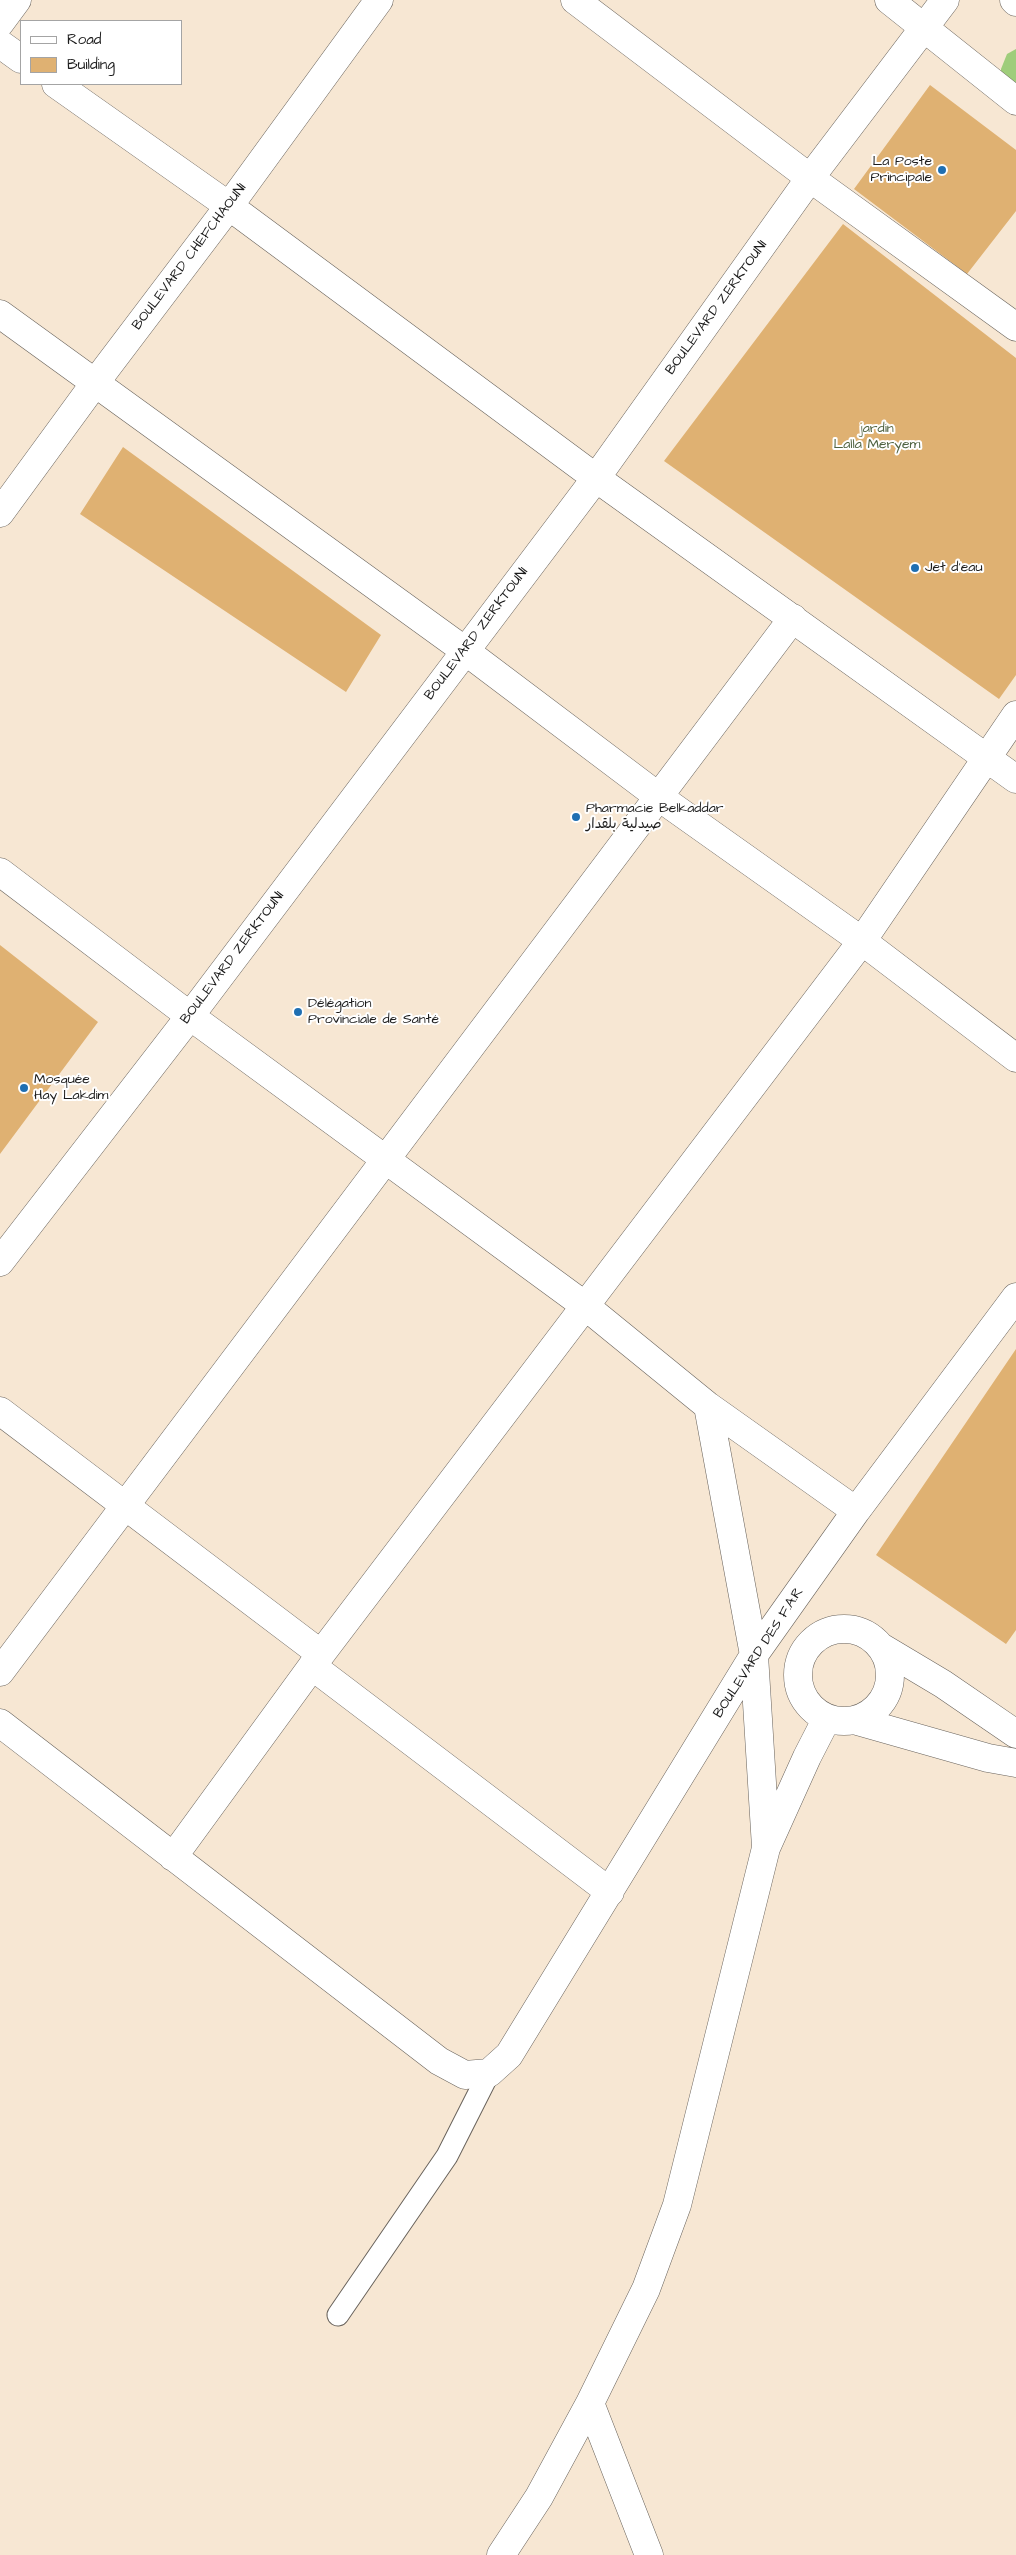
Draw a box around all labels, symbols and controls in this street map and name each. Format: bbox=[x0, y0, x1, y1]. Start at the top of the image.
legend bbox=[20, 20, 182, 85]
text: Road bbox=[67, 29, 101, 50]
text: Building bbox=[67, 54, 115, 75]
place label: La Poste Principale bbox=[871, 154, 932, 186]
marker: La Poste Principale bbox=[936, 164, 948, 176]
street label: BOULEVARD CHEFCHAOUNI bbox=[129, 180, 251, 334]
street label: BOULEVARD ZERKTOUNI bbox=[663, 237, 771, 379]
park label: jardin Lalla Meryem bbox=[834, 421, 920, 454]
place label: Jet d'eau bbox=[925, 560, 983, 576]
marker: Jet d'eau bbox=[909, 562, 921, 574]
street label: BOULEVARD ZERKTOUNI bbox=[421, 564, 533, 704]
place label: Pharmacie Belkaddar صيدلية بلقدار bbox=[586, 801, 724, 834]
marker: Pharmacie Belkaddar صيدلية بلقدار bbox=[570, 811, 582, 823]
street label: BOULEVARD ZERKTOUNI bbox=[177, 888, 289, 1028]
place label: Délégation Provinciale de Santé bbox=[308, 996, 439, 1028]
marker: Délégation Provinciale de Santé bbox=[292, 1006, 304, 1018]
place label: Mosquée Hay Lakdim bbox=[34, 1072, 108, 1104]
marker: Mosquée Hay Lakdim bbox=[18, 1082, 30, 1094]
street label: BOULEVARD DES F.A.R bbox=[711, 1585, 807, 1721]

